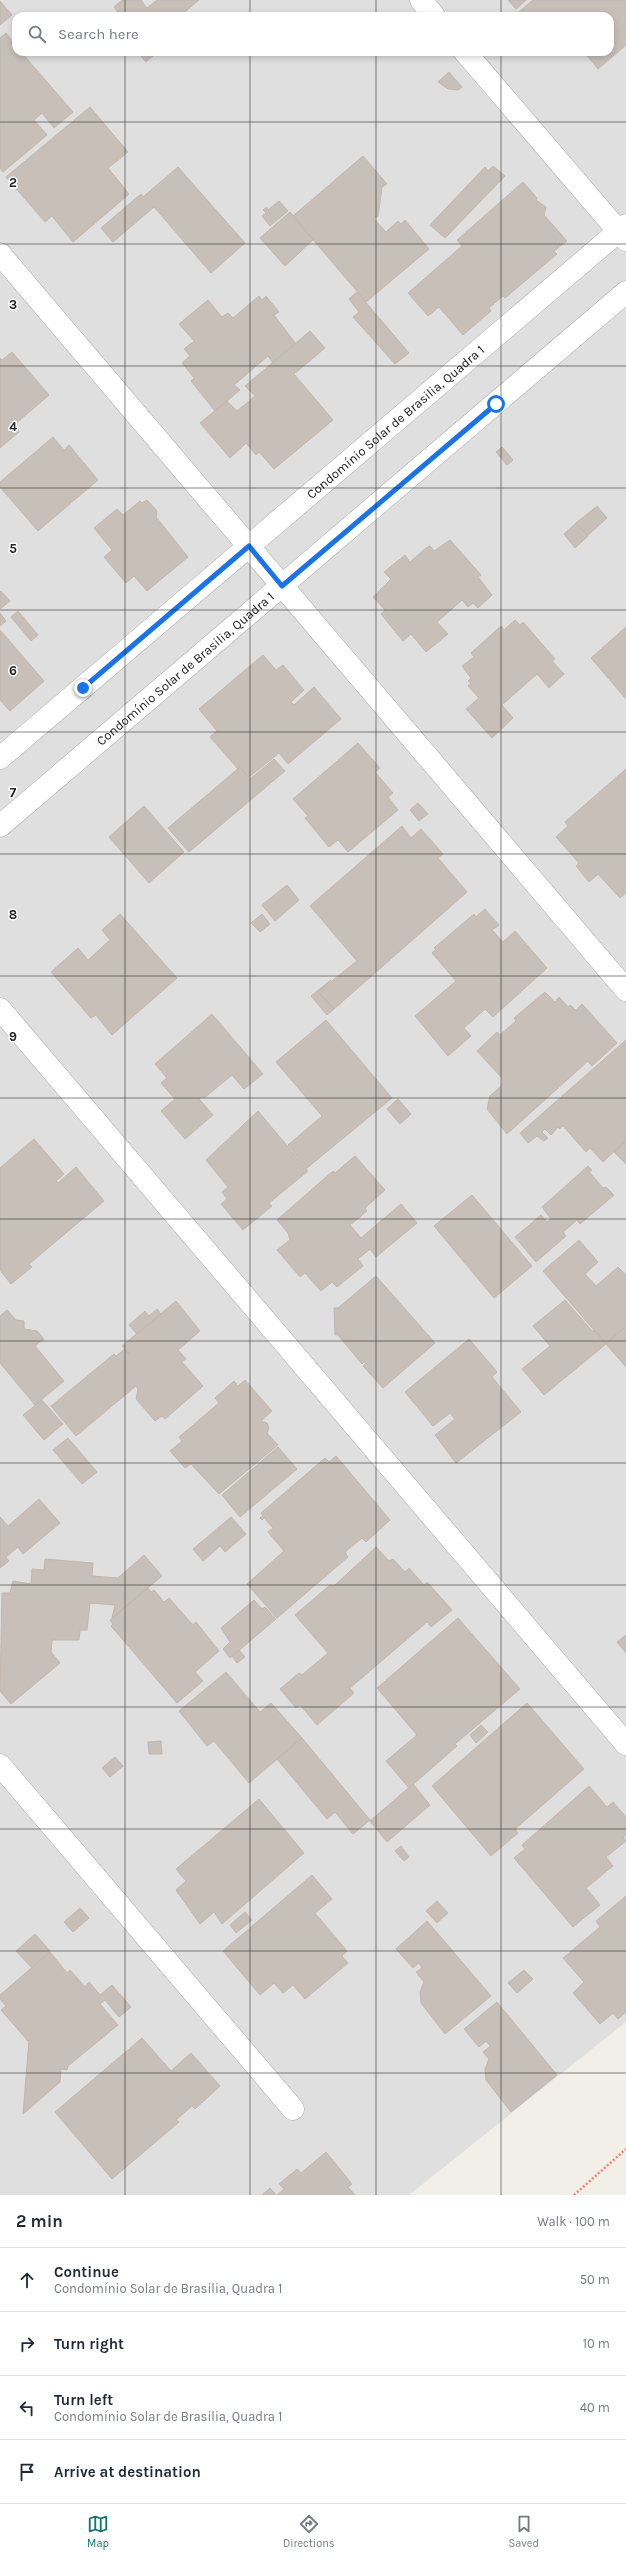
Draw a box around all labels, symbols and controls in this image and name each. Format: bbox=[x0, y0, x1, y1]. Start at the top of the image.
search box bbox=[12, 12, 614, 56]
icon: search bbox=[26, 23, 48, 45]
text: Search here bbox=[58, 25, 139, 43]
text: 2 bbox=[9, 175, 17, 190]
text: 3 bbox=[9, 297, 17, 312]
street label: Condomínio Solar de Brasilia, Quadra 1 bbox=[304, 342, 487, 502]
route start bbox=[487, 395, 505, 413]
text: 4 bbox=[9, 419, 17, 434]
text: 5 bbox=[9, 541, 17, 556]
street label: Condomínio Solar de Brasilia, Quadra 1 bbox=[93, 589, 277, 749]
text: 6 bbox=[9, 663, 17, 678]
route end bbox=[74, 679, 92, 697]
text: 7 bbox=[10, 785, 17, 800]
text: 8 bbox=[9, 907, 17, 922]
text: 9 bbox=[9, 1029, 17, 1044]
text: 2 min bbox=[16, 2211, 63, 2231]
text: Walk · 100 m bbox=[537, 2214, 610, 2229]
text: Continue bbox=[54, 2263, 119, 2281]
icon: ahead bbox=[16, 2269, 38, 2291]
text: 50 m bbox=[580, 2272, 610, 2287]
text: Condomínio Solar de Brasilia, Quadra 1 bbox=[54, 2281, 282, 2296]
icon: right bbox=[16, 2333, 38, 2355]
text: Turn right bbox=[54, 2335, 124, 2353]
text: 10 m bbox=[583, 2336, 610, 2351]
text: Turn left bbox=[54, 2391, 113, 2409]
icon: left bbox=[16, 2397, 38, 2419]
text: 40 m bbox=[580, 2400, 610, 2415]
text: Condomínio Solar de Brasilia, Quadra 1 bbox=[54, 2409, 282, 2424]
icon: arrive bbox=[16, 2461, 38, 2483]
text: Arrive at destination bbox=[54, 2463, 201, 2481]
tab: Map bbox=[87, 2513, 109, 2550]
tab: Directions bbox=[283, 2513, 335, 2550]
tab: Saved bbox=[509, 2513, 539, 2550]

